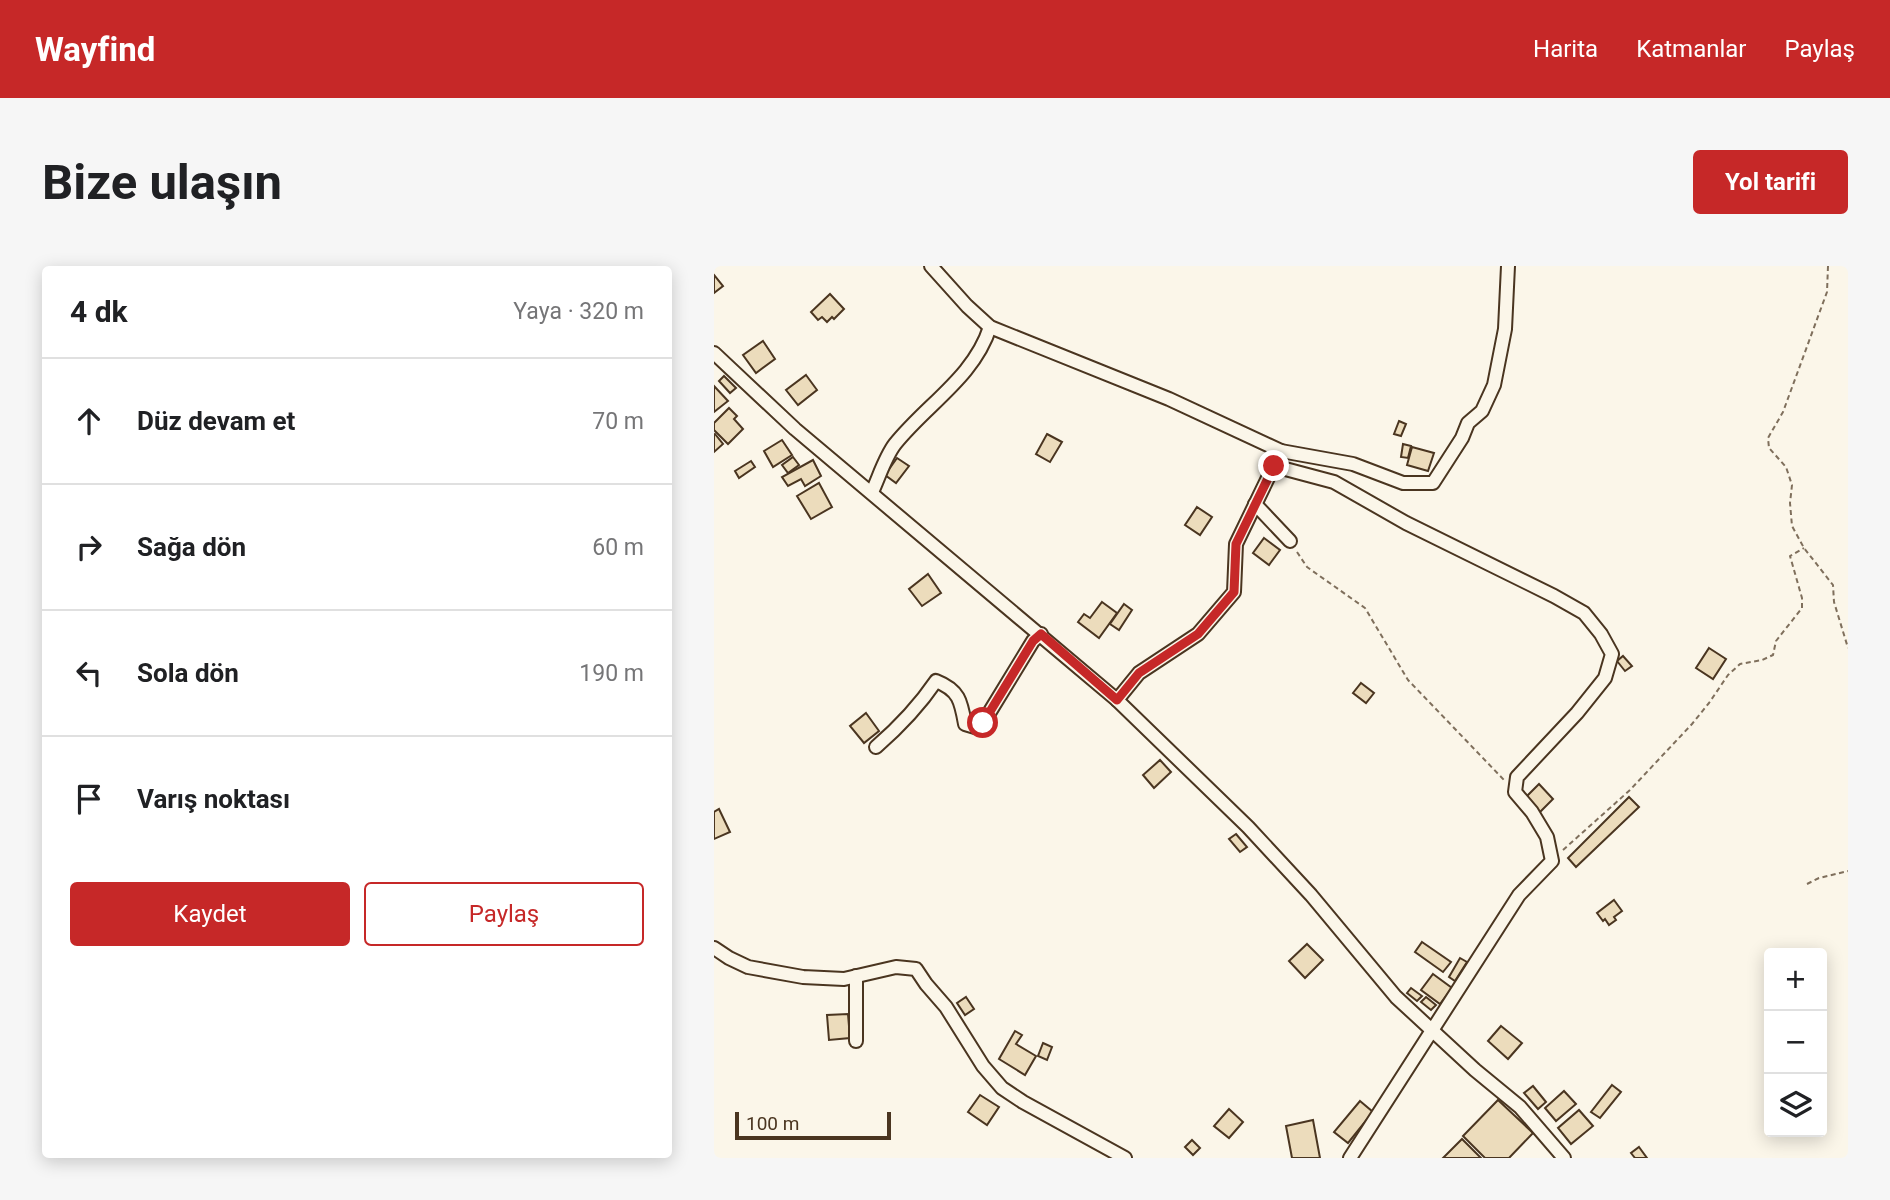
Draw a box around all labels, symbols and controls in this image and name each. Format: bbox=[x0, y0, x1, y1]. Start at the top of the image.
text: Wayfind bbox=[35, 30, 155, 69]
text: Harita bbox=[1533, 35, 1598, 63]
text: Katmanlar bbox=[1636, 35, 1746, 63]
text: Paylaş bbox=[1784, 35, 1855, 63]
button: Yol tarifi bbox=[1693, 150, 1848, 214]
text: Bize ulaşın bbox=[42, 154, 282, 211]
text: 4 dk bbox=[70, 294, 128, 329]
text: Yaya · 320 m bbox=[513, 298, 644, 325]
icon: ahead bbox=[70, 402, 108, 440]
text: Düz devam et bbox=[137, 406, 295, 436]
text: 70 m bbox=[592, 408, 644, 435]
route end bbox=[1258, 450, 1289, 481]
icon: right bbox=[70, 528, 108, 566]
text: Sağa dön bbox=[137, 532, 246, 562]
text: 60 m bbox=[592, 534, 644, 561]
icon: left bbox=[70, 654, 108, 692]
text: Sola dön bbox=[137, 658, 239, 688]
text: 190 m bbox=[579, 660, 644, 687]
route start bbox=[967, 707, 998, 738]
icon: arrive bbox=[70, 780, 108, 818]
text: Varış noktası bbox=[137, 784, 290, 814]
button: Kaydet bbox=[70, 882, 350, 946]
button: Paylaş bbox=[364, 882, 644, 946]
map controls bbox=[1764, 948, 1827, 1137]
button: + bbox=[1764, 948, 1827, 1011]
button: − bbox=[1764, 1011, 1827, 1074]
button: layers bbox=[1764, 1074, 1827, 1137]
scale bar bbox=[735, 1109, 891, 1141]
text: 100 m bbox=[746, 1112, 799, 1135]

